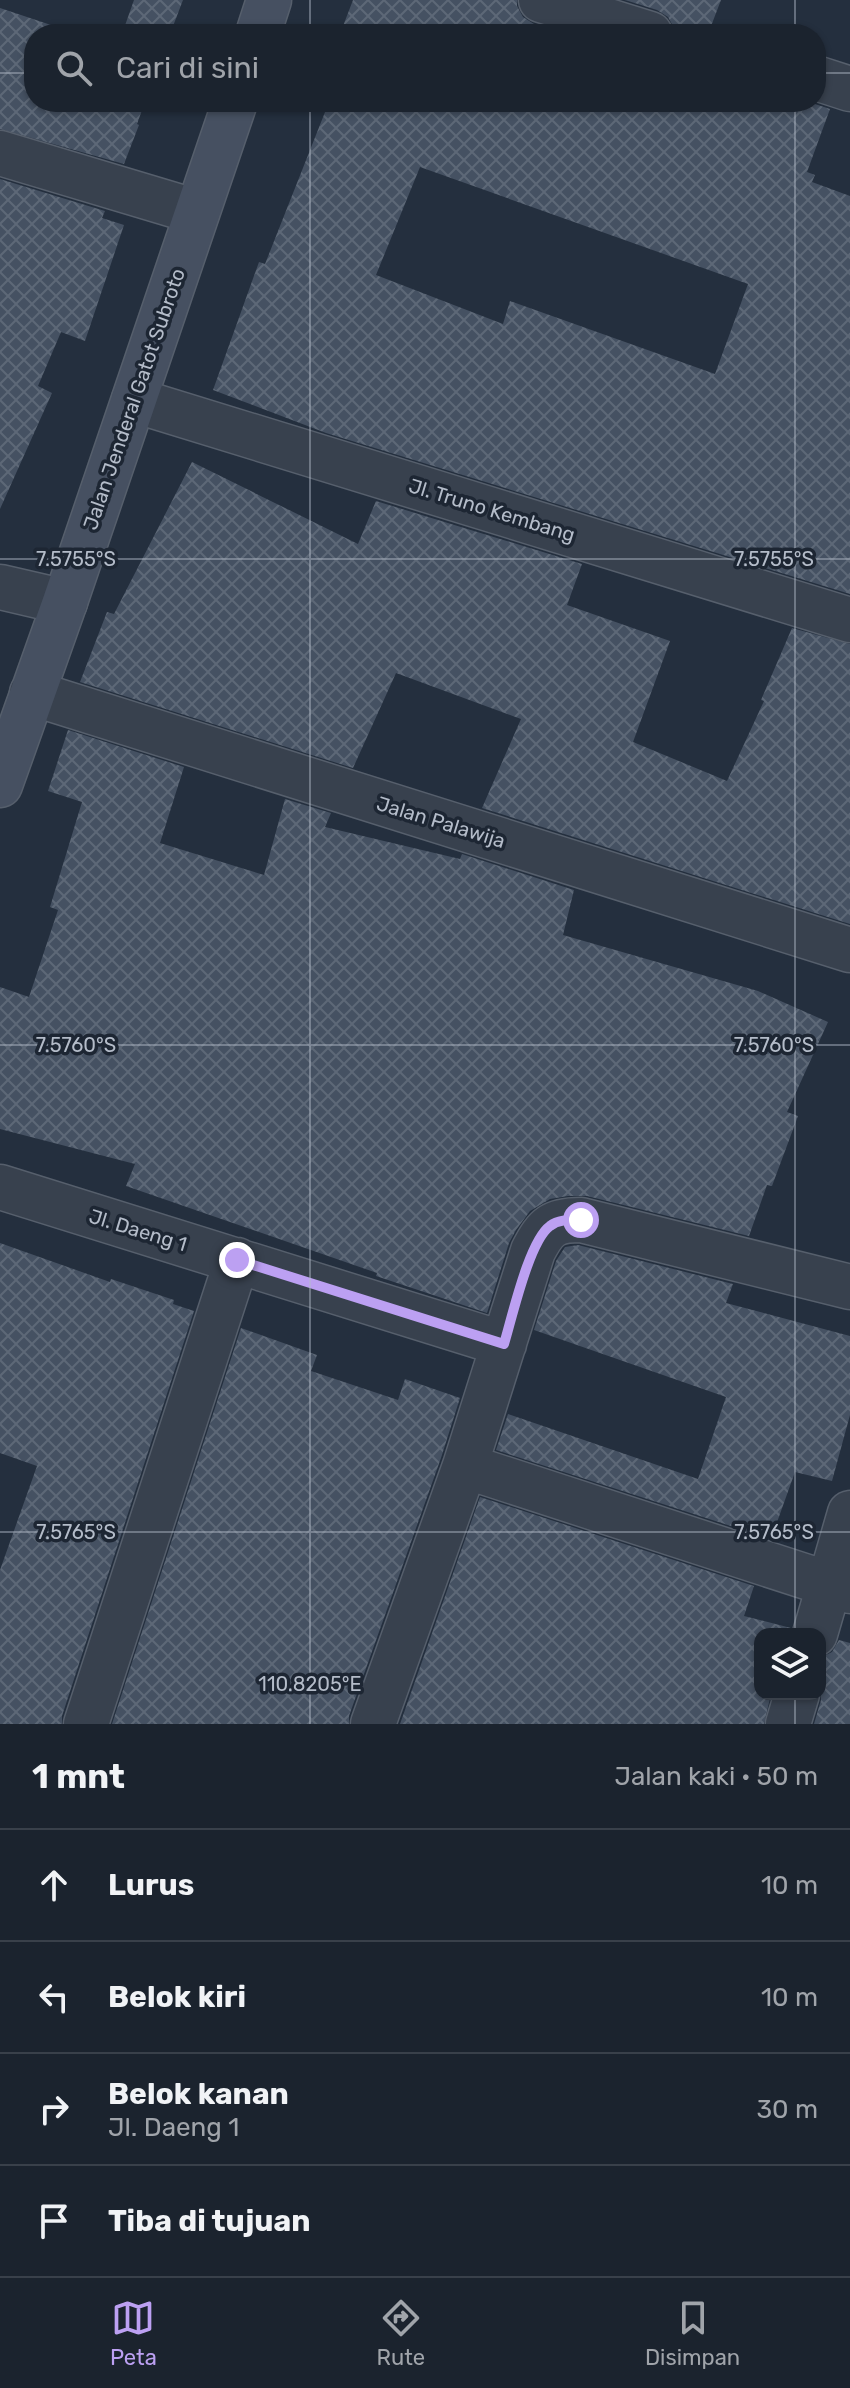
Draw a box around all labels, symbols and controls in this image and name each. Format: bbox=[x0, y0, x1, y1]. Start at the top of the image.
search box bbox=[24, 24, 826, 112]
icon: search bbox=[52, 46, 96, 90]
text: Cari di sini bbox=[116, 50, 259, 86]
street label: Jalan Jenderal Gatot Subroto bbox=[78, 265, 190, 533]
street label: Jl. Truno Kembang bbox=[406, 473, 578, 547]
text: 7.5755°S bbox=[36, 547, 116, 571]
text: 7.5755°S bbox=[734, 547, 814, 571]
street label: Jalan Palawija bbox=[374, 791, 508, 853]
text: 7.5760°S bbox=[36, 1033, 116, 1057]
text: 7.5760°S bbox=[734, 1033, 814, 1057]
route start bbox=[563, 1202, 599, 1238]
street label: Jl. Daeng 1 bbox=[86, 1204, 190, 1256]
route end bbox=[219, 1242, 255, 1278]
text: 7.5765°S bbox=[36, 1520, 116, 1544]
text: 7.5765°S bbox=[734, 1520, 814, 1544]
map controls bbox=[754, 1628, 826, 1700]
button: layers bbox=[754, 1628, 826, 1700]
text: 110.8205°E bbox=[258, 1672, 362, 1696]
text: 1 mnt bbox=[32, 1756, 125, 1797]
text: Jalan kaki · 50 m bbox=[615, 1761, 818, 1792]
icon: ahead bbox=[32, 1863, 76, 1907]
text: Lurus bbox=[108, 1867, 194, 1903]
text: 10 m bbox=[761, 1870, 818, 1901]
icon: left bbox=[32, 1975, 76, 2019]
text: Belok kiri bbox=[108, 1979, 246, 2015]
text: 10 m bbox=[761, 1982, 818, 2013]
text: Belok kanan bbox=[108, 2076, 289, 2112]
icon: right bbox=[32, 2087, 76, 2131]
text: 30 m bbox=[756, 2094, 818, 2125]
text: Jl. Daeng 1 bbox=[108, 2112, 239, 2143]
icon: arrive bbox=[32, 2199, 76, 2243]
text: Tiba di tujuan bbox=[108, 2203, 310, 2239]
tab: Peta bbox=[110, 2296, 157, 2371]
tab: Rute bbox=[377, 2296, 425, 2371]
tab: Disimpan bbox=[645, 2296, 740, 2371]

